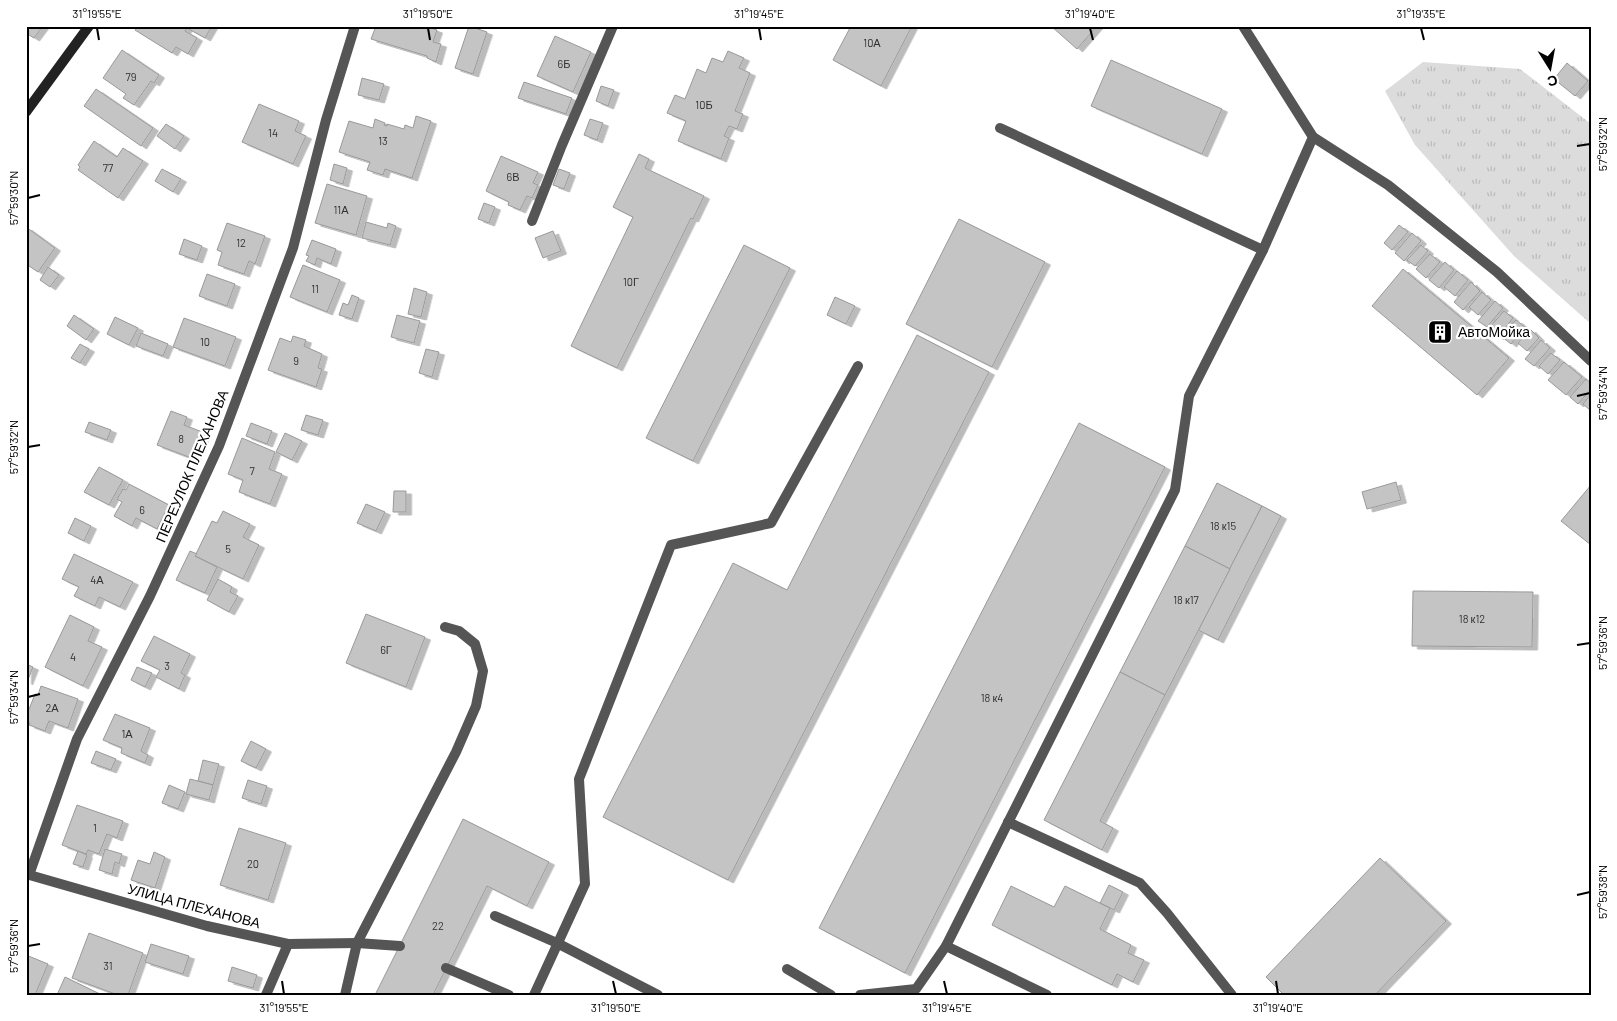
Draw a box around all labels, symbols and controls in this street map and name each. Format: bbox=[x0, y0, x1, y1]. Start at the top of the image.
text: 31°19'55"E bbox=[72, 6, 122, 20]
text: 31°19'50"E bbox=[403, 6, 453, 20]
text: 31°19'45"E bbox=[734, 6, 784, 20]
text: 31°19'40"E bbox=[1065, 6, 1115, 20]
text: 31°19'35"E bbox=[1396, 6, 1446, 20]
house number: 10А bbox=[863, 36, 881, 49]
north arrow bbox=[1524, 42, 1574, 92]
house number: 6Б bbox=[558, 57, 570, 70]
house number: 79 bbox=[126, 70, 137, 83]
text: С bbox=[1546, 72, 1559, 91]
house number: 10Б bbox=[695, 98, 713, 111]
text: 57°59'32"N bbox=[1595, 117, 1609, 171]
house number: 14 bbox=[268, 126, 278, 139]
house number: 13 bbox=[378, 134, 388, 147]
house number: 77 bbox=[103, 161, 113, 174]
house number: 6В bbox=[506, 170, 520, 183]
text: 57°59'30"N bbox=[6, 171, 20, 225]
house number: 11А bbox=[333, 203, 349, 216]
house number: 12 bbox=[236, 236, 246, 249]
house number: 10Г bbox=[623, 275, 639, 288]
house number: 11 bbox=[311, 282, 319, 295]
building icon: АвтоМойка bbox=[1427, 319, 1453, 345]
place label: АвтоМойка bbox=[1458, 323, 1530, 340]
house number: 10 bbox=[200, 335, 210, 348]
house number: 9 bbox=[293, 354, 299, 367]
text: 57°59'34"N bbox=[1595, 366, 1609, 420]
street label: ПЕРЕУЛОК ПЛЕХАНОВА bbox=[152, 386, 232, 545]
text: 57°59'32"N bbox=[6, 420, 20, 474]
house number: 8 bbox=[178, 432, 184, 445]
house number: 7 bbox=[249, 464, 255, 477]
house number: 6 bbox=[139, 503, 145, 516]
house number: 18 к15 bbox=[1210, 519, 1236, 532]
house number: 5 bbox=[225, 542, 231, 555]
house number: 4А bbox=[90, 573, 104, 586]
house number: 18 к17 bbox=[1173, 593, 1199, 606]
house number: 18 к12 bbox=[1459, 612, 1485, 625]
text: 57°59'36"N bbox=[1595, 616, 1609, 670]
house number: 6Г bbox=[380, 643, 392, 656]
house number: 4 bbox=[70, 650, 76, 663]
house number: 3 bbox=[164, 659, 170, 672]
text: 57°59'34"N bbox=[6, 670, 20, 724]
house number: 18 к4 bbox=[981, 691, 1003, 704]
house number: 2А bbox=[45, 701, 59, 714]
house number: 1А bbox=[121, 727, 133, 740]
house number: 1 bbox=[93, 821, 97, 834]
house number: 20 bbox=[247, 857, 259, 870]
text: 57°59'38"N bbox=[1595, 865, 1609, 919]
street label: УЛИЦА ПЛЕХАНОВА bbox=[126, 880, 263, 932]
text: 57°59'36"N bbox=[6, 919, 20, 973]
house number: 22 bbox=[432, 919, 444, 932]
house number: 31 bbox=[103, 959, 113, 972]
text: 31°19'55"E bbox=[259, 1000, 309, 1014]
text: 31°19'50"E bbox=[591, 1000, 641, 1014]
text: 31°19'45"E bbox=[922, 1000, 972, 1014]
text: 31°19'40"E bbox=[1253, 1000, 1303, 1014]

